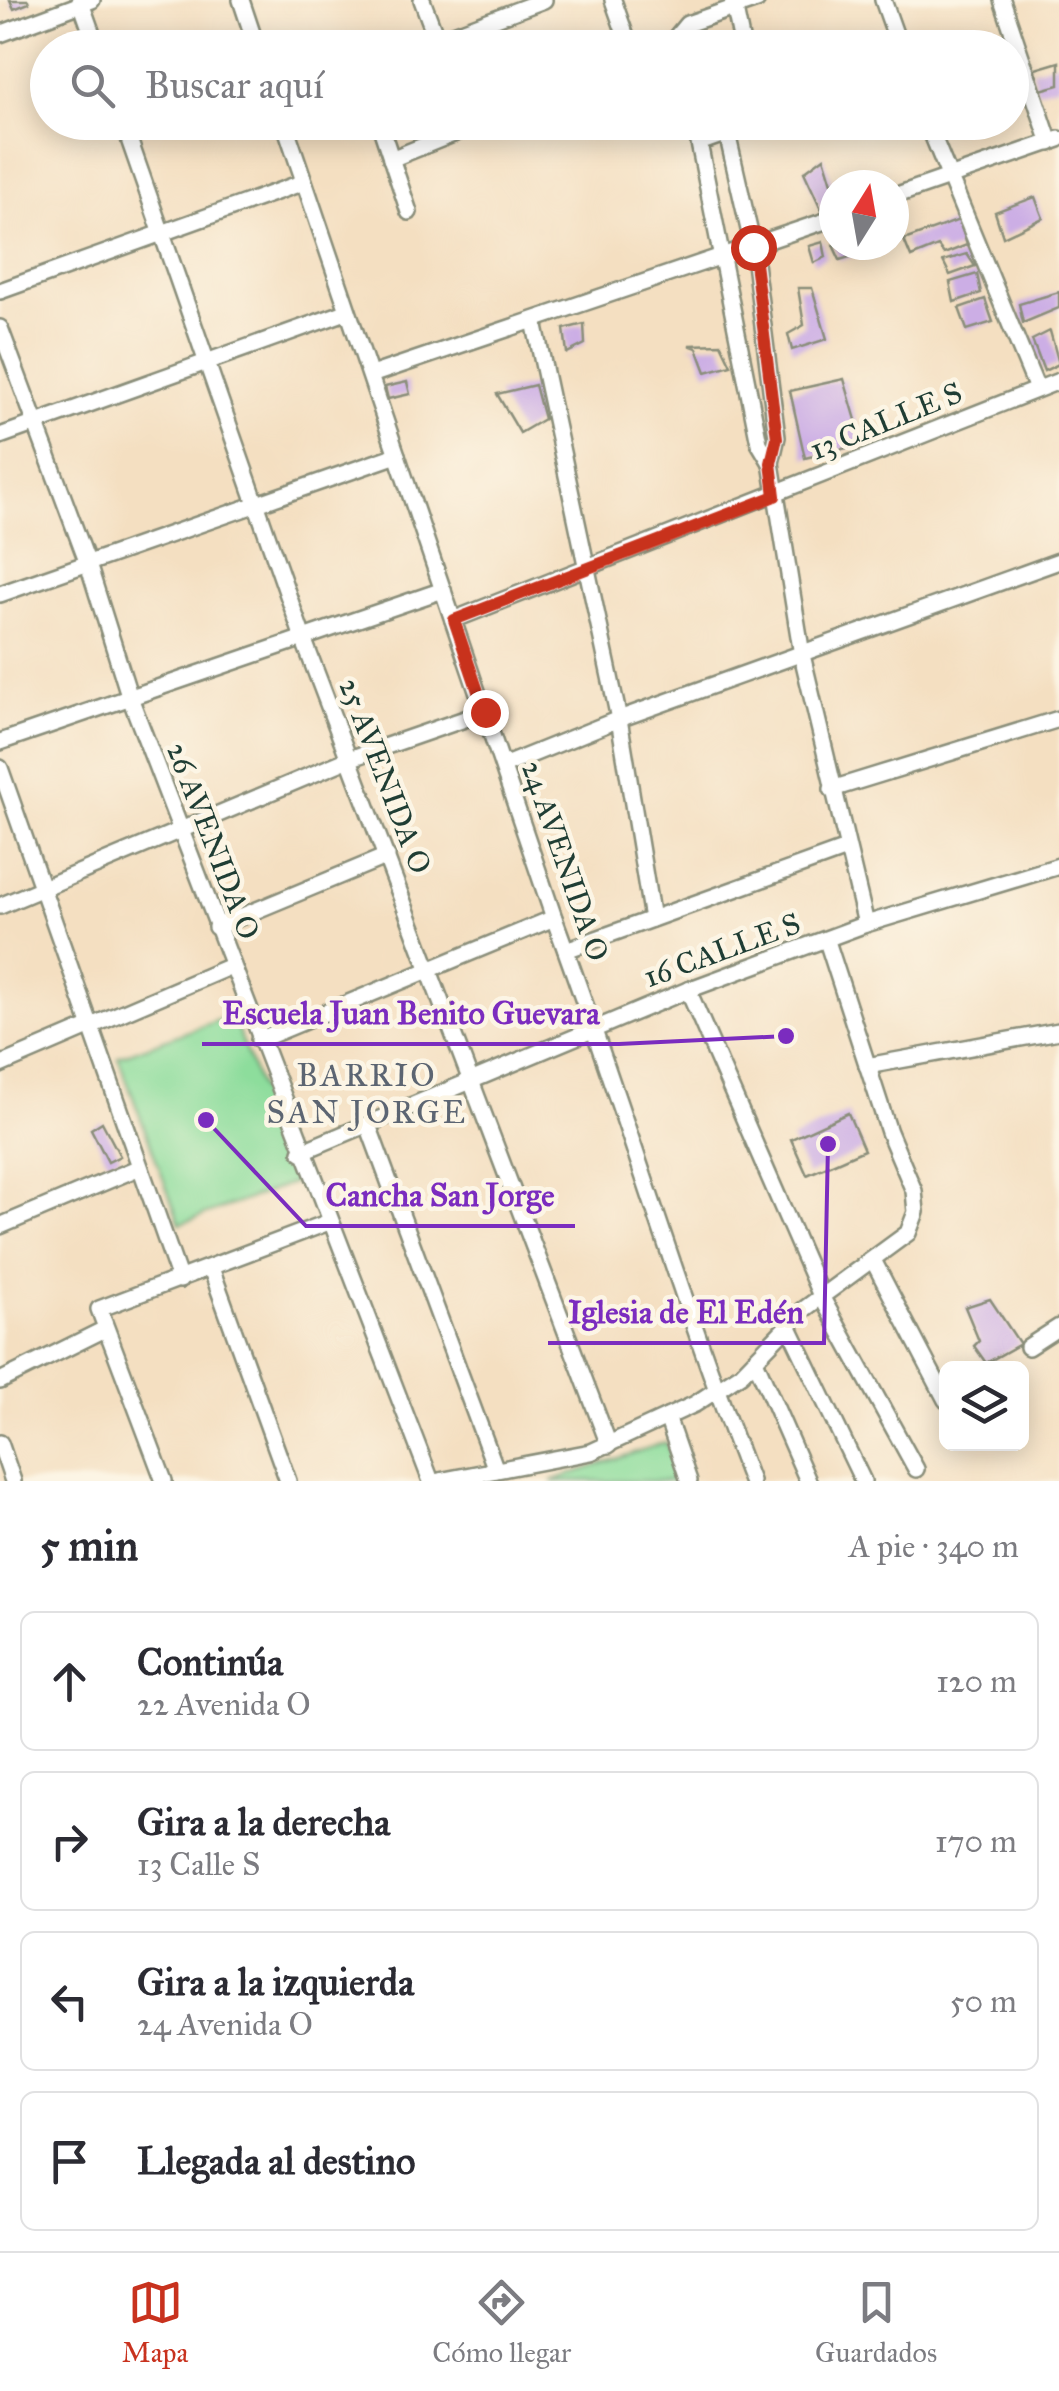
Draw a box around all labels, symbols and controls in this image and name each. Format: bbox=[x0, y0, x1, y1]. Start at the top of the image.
search box bbox=[30, 30, 1029, 140]
icon: search bbox=[65, 58, 120, 113]
text: Buscar aquí bbox=[145, 62, 324, 108]
north arrow bbox=[819, 170, 909, 260]
route start bbox=[731, 225, 777, 271]
street label: 13 CALLE S bbox=[805, 374, 967, 468]
street label: 25 AVENIDA O bbox=[331, 673, 439, 879]
route end bbox=[463, 690, 509, 736]
street label: 26 AVENIDA O bbox=[159, 738, 267, 944]
street label: 24 AVENIDA O bbox=[514, 756, 616, 966]
street label: 16 CALLE S bbox=[639, 905, 805, 995]
callout: Escuela Juan Benito Guevara bbox=[202, 982, 619, 1044]
text: Escuela Juan Benito Guevara bbox=[222, 994, 601, 1033]
district label: BARRIO SAN JORGE bbox=[266, 1056, 468, 1132]
callout: Cancha San Jorge bbox=[306, 1164, 575, 1226]
text: Cancha San Jorge bbox=[325, 1176, 555, 1215]
callout: Iglesia de El Edén bbox=[548, 1281, 824, 1343]
text: Iglesia de El Edén bbox=[568, 1293, 804, 1332]
map controls bbox=[939, 1361, 1029, 1451]
button: layers bbox=[939, 1361, 1029, 1451]
text: 5 min bbox=[40, 1520, 138, 1572]
text: A pie · 340 m bbox=[849, 1527, 1019, 1566]
text: Continúa bbox=[137, 1639, 283, 1685]
icon: ahead bbox=[42, 1654, 97, 1709]
text: 120 m bbox=[936, 1662, 1017, 1701]
text: 22 Avenida O bbox=[137, 1685, 311, 1724]
text: Gira a la derecha bbox=[137, 1799, 390, 1845]
icon: right bbox=[42, 1814, 97, 1869]
text: 170 m bbox=[935, 1822, 1017, 1861]
text: 13 Calle S bbox=[137, 1845, 260, 1884]
text: Gira a la izquierda bbox=[137, 1959, 414, 2005]
icon: left bbox=[42, 1974, 97, 2029]
text: 50 m bbox=[950, 1982, 1017, 2021]
text: 24 Avenida O bbox=[137, 2005, 313, 2044]
icon: arrive bbox=[42, 2134, 97, 2189]
text: Llegada al destino bbox=[137, 2138, 416, 2184]
tab: Mapa bbox=[122, 2275, 188, 2370]
tab: Cómo llegar bbox=[432, 2275, 571, 2370]
tab: Guardados bbox=[815, 2275, 937, 2370]

